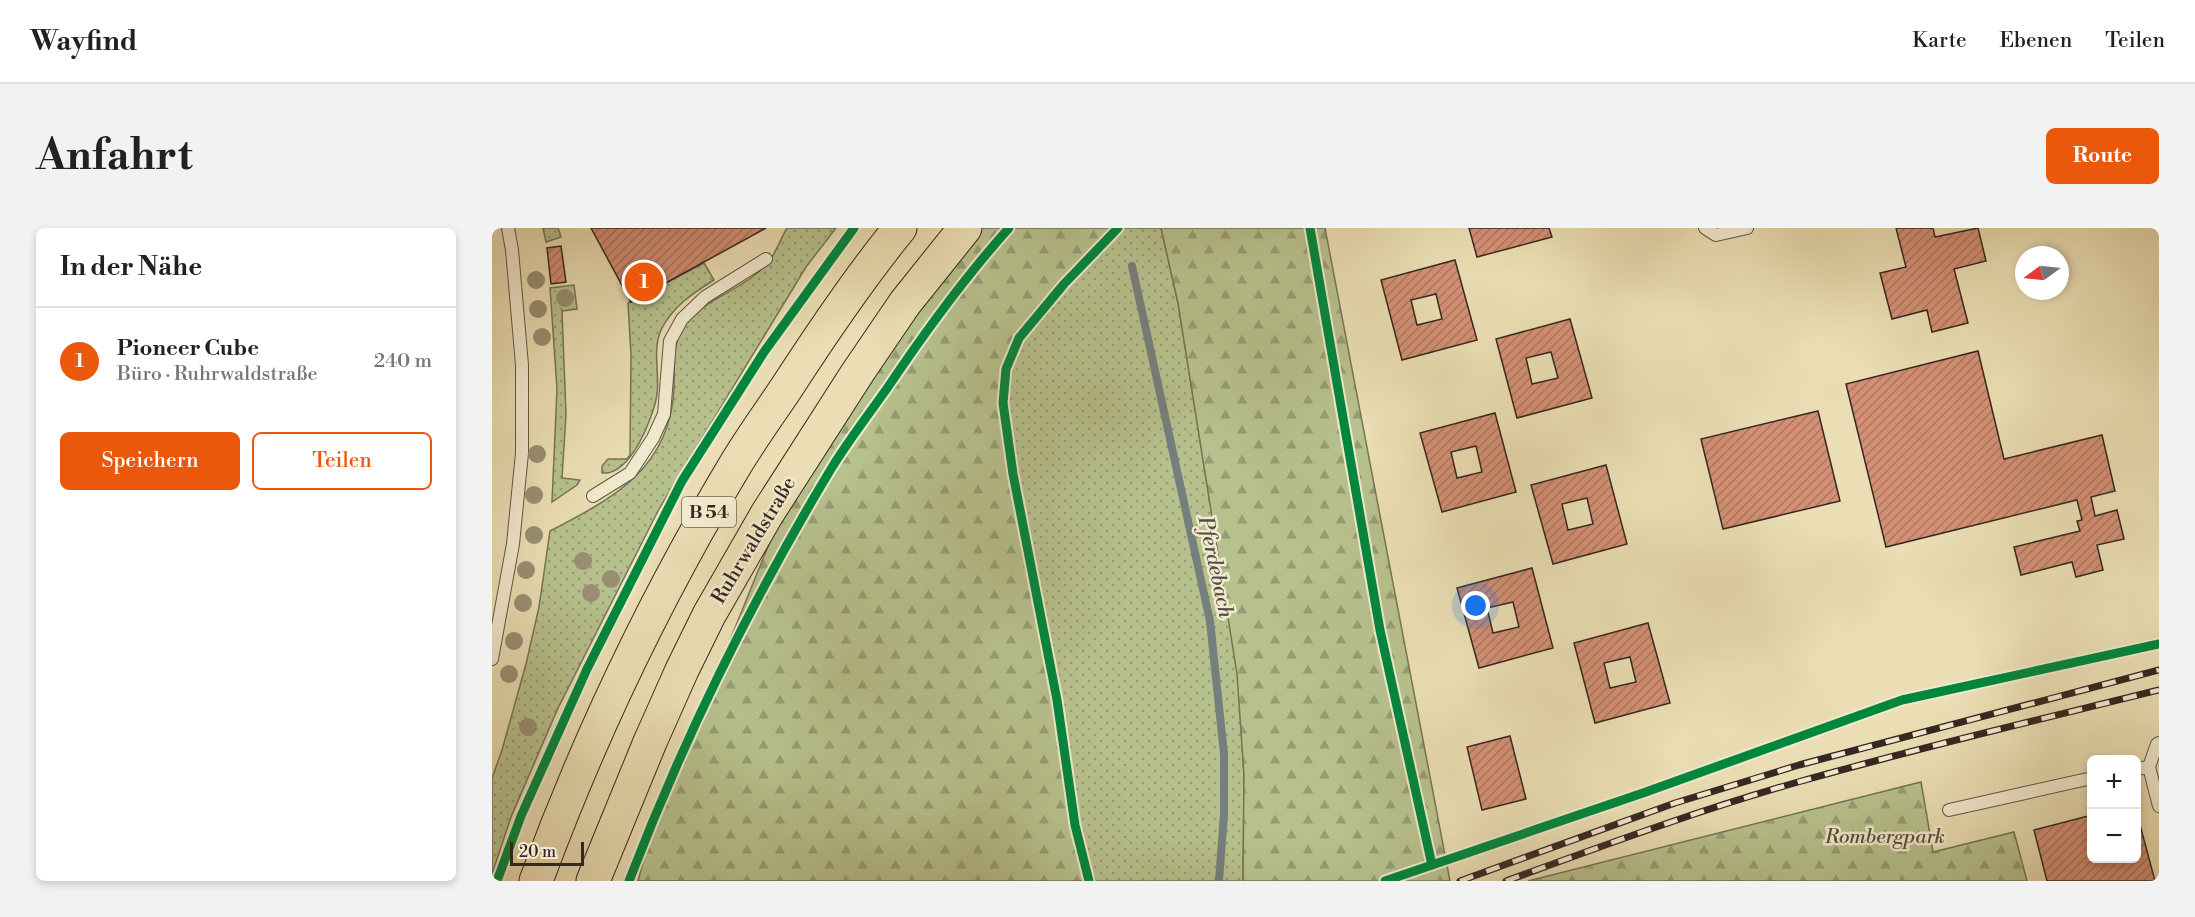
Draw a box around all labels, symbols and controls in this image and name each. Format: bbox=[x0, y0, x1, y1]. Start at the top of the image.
text: Wayfind bbox=[30, 24, 138, 59]
text: Karte bbox=[1912, 28, 1967, 54]
text: Ebenen bbox=[2000, 28, 2072, 54]
text: Teilen bbox=[2105, 28, 2165, 54]
button: Route bbox=[2046, 128, 2159, 184]
text: Anfahrt bbox=[36, 130, 193, 183]
north arrow bbox=[2015, 246, 2069, 300]
text: In der Nähe bbox=[60, 251, 202, 283]
pin: 1 bbox=[624, 260, 664, 304]
text: Pioneer Cube bbox=[117, 335, 259, 362]
text: 1 bbox=[75, 349, 84, 374]
text: 240 m bbox=[374, 349, 432, 374]
text: Büro · Ruhrwaldstraße bbox=[117, 362, 318, 387]
button: Speichern bbox=[60, 432, 240, 490]
button: Teilen bbox=[252, 432, 432, 490]
street label: Ruhrwaldstraße bbox=[707, 473, 802, 609]
road number: B 54 bbox=[682, 497, 736, 527]
water label: Pferdebach bbox=[1191, 513, 1239, 621]
your location bbox=[1461, 591, 1490, 620]
map controls bbox=[2087, 755, 2141, 863]
button: + bbox=[2087, 755, 2141, 809]
button: − bbox=[2087, 809, 2141, 863]
park label: Rombergpark bbox=[1824, 825, 1945, 850]
scale bar bbox=[510, 839, 584, 866]
text: 20 m bbox=[519, 842, 556, 862]

